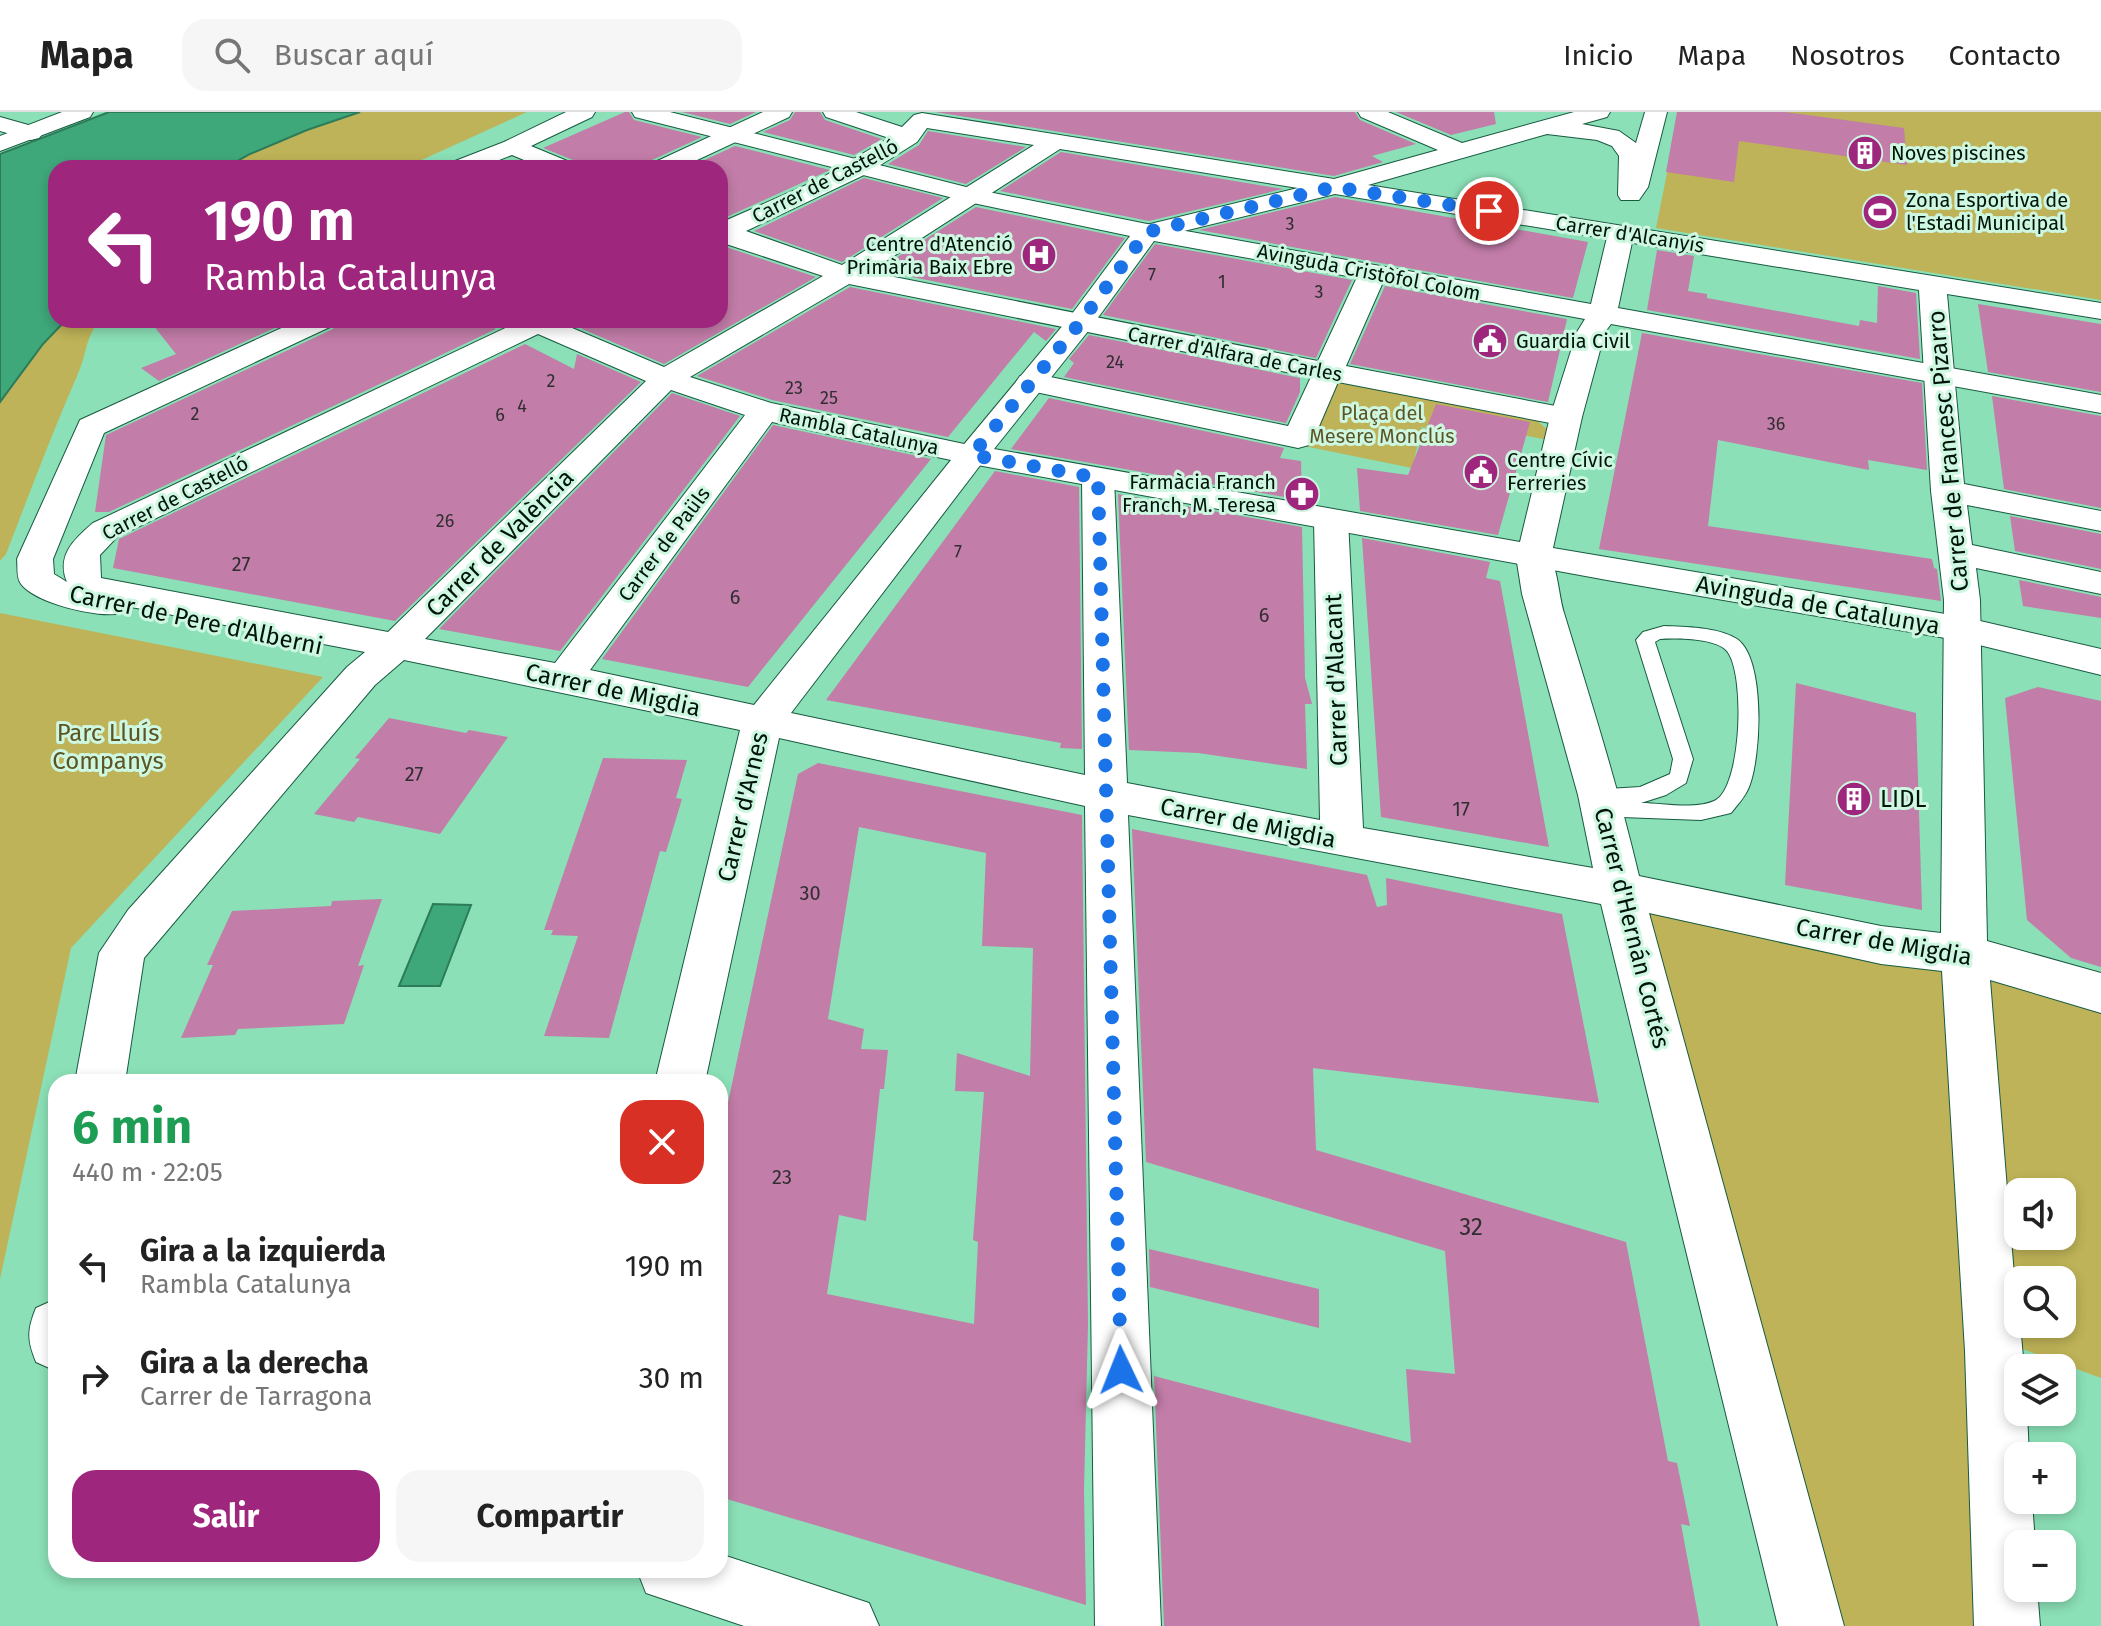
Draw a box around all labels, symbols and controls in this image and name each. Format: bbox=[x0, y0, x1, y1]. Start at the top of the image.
search box bbox=[182, 19, 742, 91]
text: Mapa bbox=[40, 32, 134, 78]
icon: search bbox=[210, 33, 254, 77]
text: Buscar aquí bbox=[274, 37, 434, 73]
text: Inicio bbox=[1563, 39, 1634, 72]
text: Mapa bbox=[1678, 39, 1746, 72]
text: Nosotros bbox=[1790, 39, 1905, 72]
text: Contacto bbox=[1949, 39, 2061, 72]
street label: Carrer de Castelló bbox=[748, 134, 902, 228]
building icon: Noves piscines bbox=[1846, 134, 1884, 172]
place label: Noves piscines bbox=[1891, 141, 2026, 165]
pin bbox=[1455, 177, 1523, 245]
text: 190 m bbox=[204, 188, 355, 255]
place label: Zona Esportiva de l'Estadi Municipal bbox=[1906, 188, 2068, 235]
icon: arrive bbox=[1467, 189, 1511, 233]
icon: left bbox=[72, 192, 176, 296]
sports icon: Zona Esportiva de l'Estadi Municipal bbox=[1861, 193, 1899, 231]
street label: Carrer d'Alcanyís bbox=[1554, 210, 1706, 258]
house number: 3 bbox=[1286, 213, 1294, 235]
place label: Centre d'Atenció Primària Baix Ebre bbox=[847, 232, 1013, 279]
hospital icon: Centre d'Atenció Primària Baix Ebre bbox=[1020, 236, 1058, 274]
street label: Avinguda Cristòfol Colom bbox=[1255, 239, 1483, 305]
text: Rambla Catalunya bbox=[204, 256, 497, 300]
house number: 7 bbox=[1148, 264, 1156, 286]
house number: 1 bbox=[1218, 271, 1226, 293]
house number: 3 bbox=[1315, 281, 1323, 303]
street label: Carrer de Francesc Pizarro bbox=[1922, 309, 1974, 593]
street label: Carrer d'Alfara de Carles bbox=[1126, 321, 1344, 387]
public building icon: Guardia Civil bbox=[1471, 322, 1509, 360]
place label: Guardia Civil bbox=[1516, 329, 1630, 353]
house number: 24 bbox=[1106, 351, 1124, 373]
house number: 2 bbox=[547, 370, 556, 392]
house number: 23 bbox=[785, 377, 803, 399]
house number: 25 bbox=[820, 387, 838, 409]
house number: 4 bbox=[517, 395, 527, 417]
park label: Plaça del Mesere Monclús bbox=[1309, 401, 1455, 448]
street label: Rambla Catalunya bbox=[777, 402, 941, 460]
house number: 2 bbox=[191, 403, 200, 425]
house number: 6 bbox=[495, 404, 505, 426]
house number: 36 bbox=[1767, 413, 1785, 435]
place label: Centre Cívic Ferreries bbox=[1507, 448, 1613, 495]
street label: Carrer de Castelló bbox=[98, 451, 252, 545]
public building icon: Centre Cívic Ferreries bbox=[1462, 453, 1500, 491]
street label: Carrer de València bbox=[420, 463, 580, 623]
place label: Farmàcia Franch Franch, M. Teresa bbox=[1122, 470, 1276, 517]
pharmacy icon: Farmàcia Franch Franch, M. Teresa bbox=[1283, 475, 1321, 513]
street label: Carrer de Paüls bbox=[613, 482, 715, 606]
house number: 26 bbox=[436, 510, 454, 532]
house number: 7 bbox=[954, 541, 962, 563]
house number: 27 bbox=[232, 552, 250, 576]
street label: Avinguda de Catalunya bbox=[1694, 570, 1942, 640]
street label: Carrer de Pere d'Alberni bbox=[67, 579, 325, 661]
house number: 6 bbox=[730, 585, 740, 609]
street label: Carrer d'Alacant bbox=[1319, 593, 1353, 767]
house number: 6 bbox=[1259, 603, 1269, 627]
street label: Carrer de Migdia bbox=[523, 658, 703, 722]
park label: Parc Lluís Companys bbox=[52, 719, 164, 775]
street label: Carrer d'Arnes bbox=[712, 729, 774, 885]
house number: 27 bbox=[405, 762, 423, 786]
building icon: LIDL bbox=[1835, 780, 1873, 818]
place label: LIDL bbox=[1880, 785, 1926, 813]
street label: Carrer de Migdia bbox=[1158, 792, 1338, 854]
house number: 17 bbox=[1452, 797, 1470, 821]
street label: Carrer d'Hernán Cortés bbox=[1588, 805, 1676, 1051]
house number: 30 bbox=[799, 881, 821, 905]
street label: Carrer de Migdia bbox=[1794, 913, 1974, 971]
text: 6 min bbox=[72, 1098, 192, 1156]
button: close bbox=[620, 1100, 704, 1184]
text: 440 m · 22:05 bbox=[72, 1157, 223, 1188]
house number: 23 bbox=[772, 1165, 792, 1189]
map controls bbox=[2004, 1178, 2076, 1602]
button: sound bbox=[2004, 1178, 2076, 1250]
house number: 32 bbox=[1459, 1213, 1483, 1241]
text: Gira a la izquierda bbox=[140, 1233, 386, 1269]
icon: left bbox=[72, 1244, 116, 1288]
text: 190 m bbox=[625, 1248, 704, 1284]
button: search bbox=[2004, 1266, 2076, 1338]
text: Rambla Catalunya bbox=[140, 1269, 352, 1300]
position arrow bbox=[1079, 1328, 1163, 1412]
text: Gira a la derecha bbox=[140, 1345, 369, 1381]
button: layers bbox=[2004, 1354, 2076, 1426]
icon: right bbox=[72, 1356, 116, 1400]
text: 30 m bbox=[639, 1360, 704, 1396]
text: Carrer de Tarragona bbox=[140, 1381, 372, 1412]
button: + bbox=[2004, 1442, 2076, 1514]
button: Salir bbox=[72, 1470, 380, 1562]
button: Compartir bbox=[396, 1470, 704, 1562]
button: − bbox=[2004, 1530, 2076, 1602]

